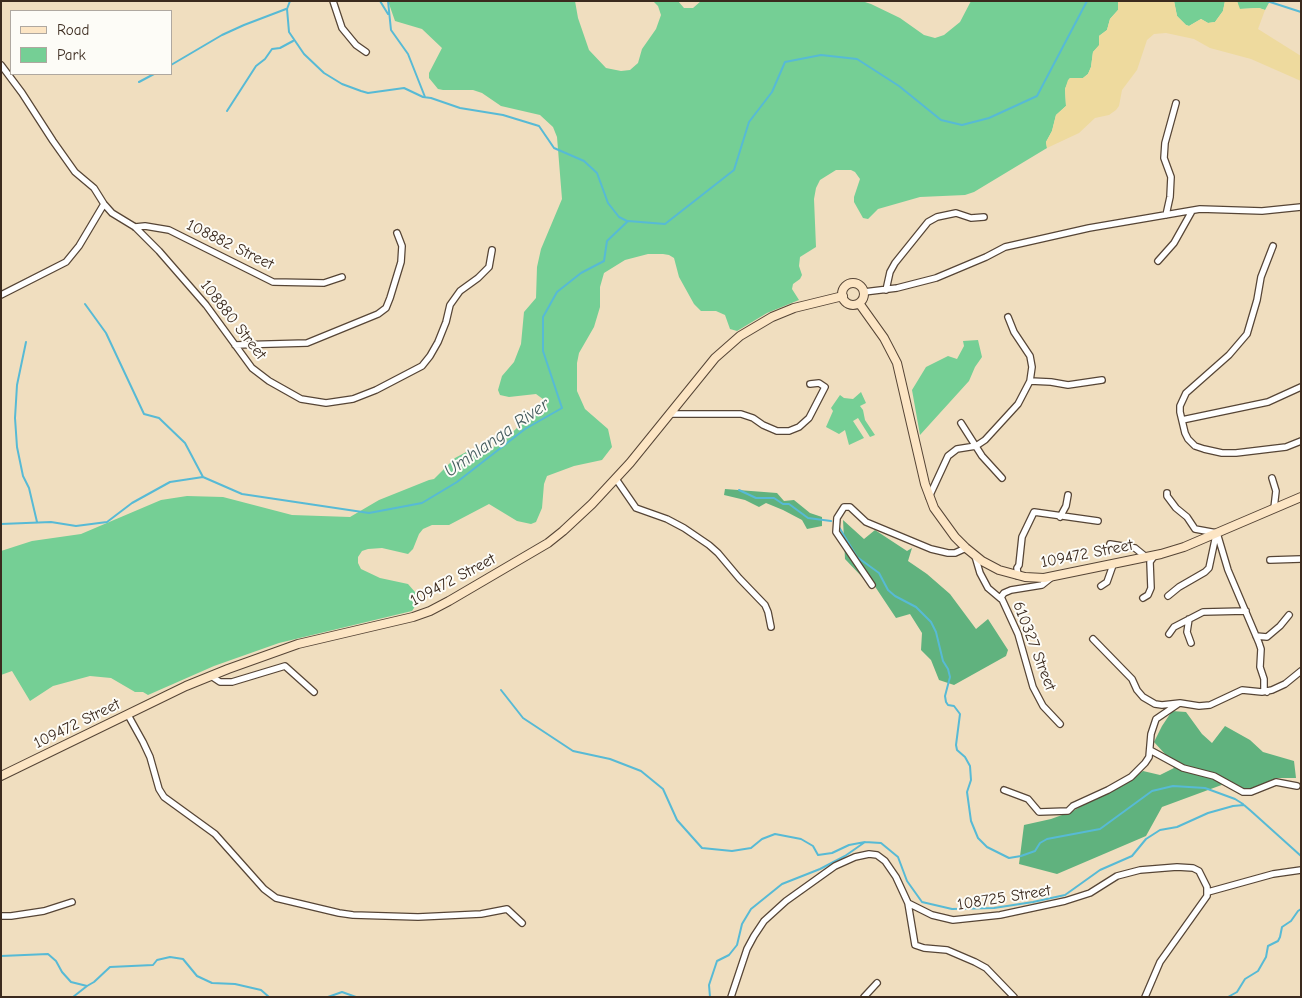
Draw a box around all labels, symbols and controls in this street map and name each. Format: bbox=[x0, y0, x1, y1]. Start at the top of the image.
legend bbox=[10, 10, 172, 75]
text: Road bbox=[57, 21, 89, 39]
text: Park bbox=[57, 46, 86, 64]
street label: 108882 Street bbox=[183, 216, 277, 274]
street label: 108880 Street bbox=[196, 276, 270, 364]
water label: Umhlanga River bbox=[440, 394, 554, 482]
street label: 109472 Street bbox=[1039, 536, 1135, 572]
street label: 109472 Street bbox=[407, 550, 499, 610]
street label: 610327 Street bbox=[1008, 599, 1060, 693]
street label: 109472 Street bbox=[31, 695, 123, 753]
street label: 108725 Street bbox=[956, 881, 1052, 915]

